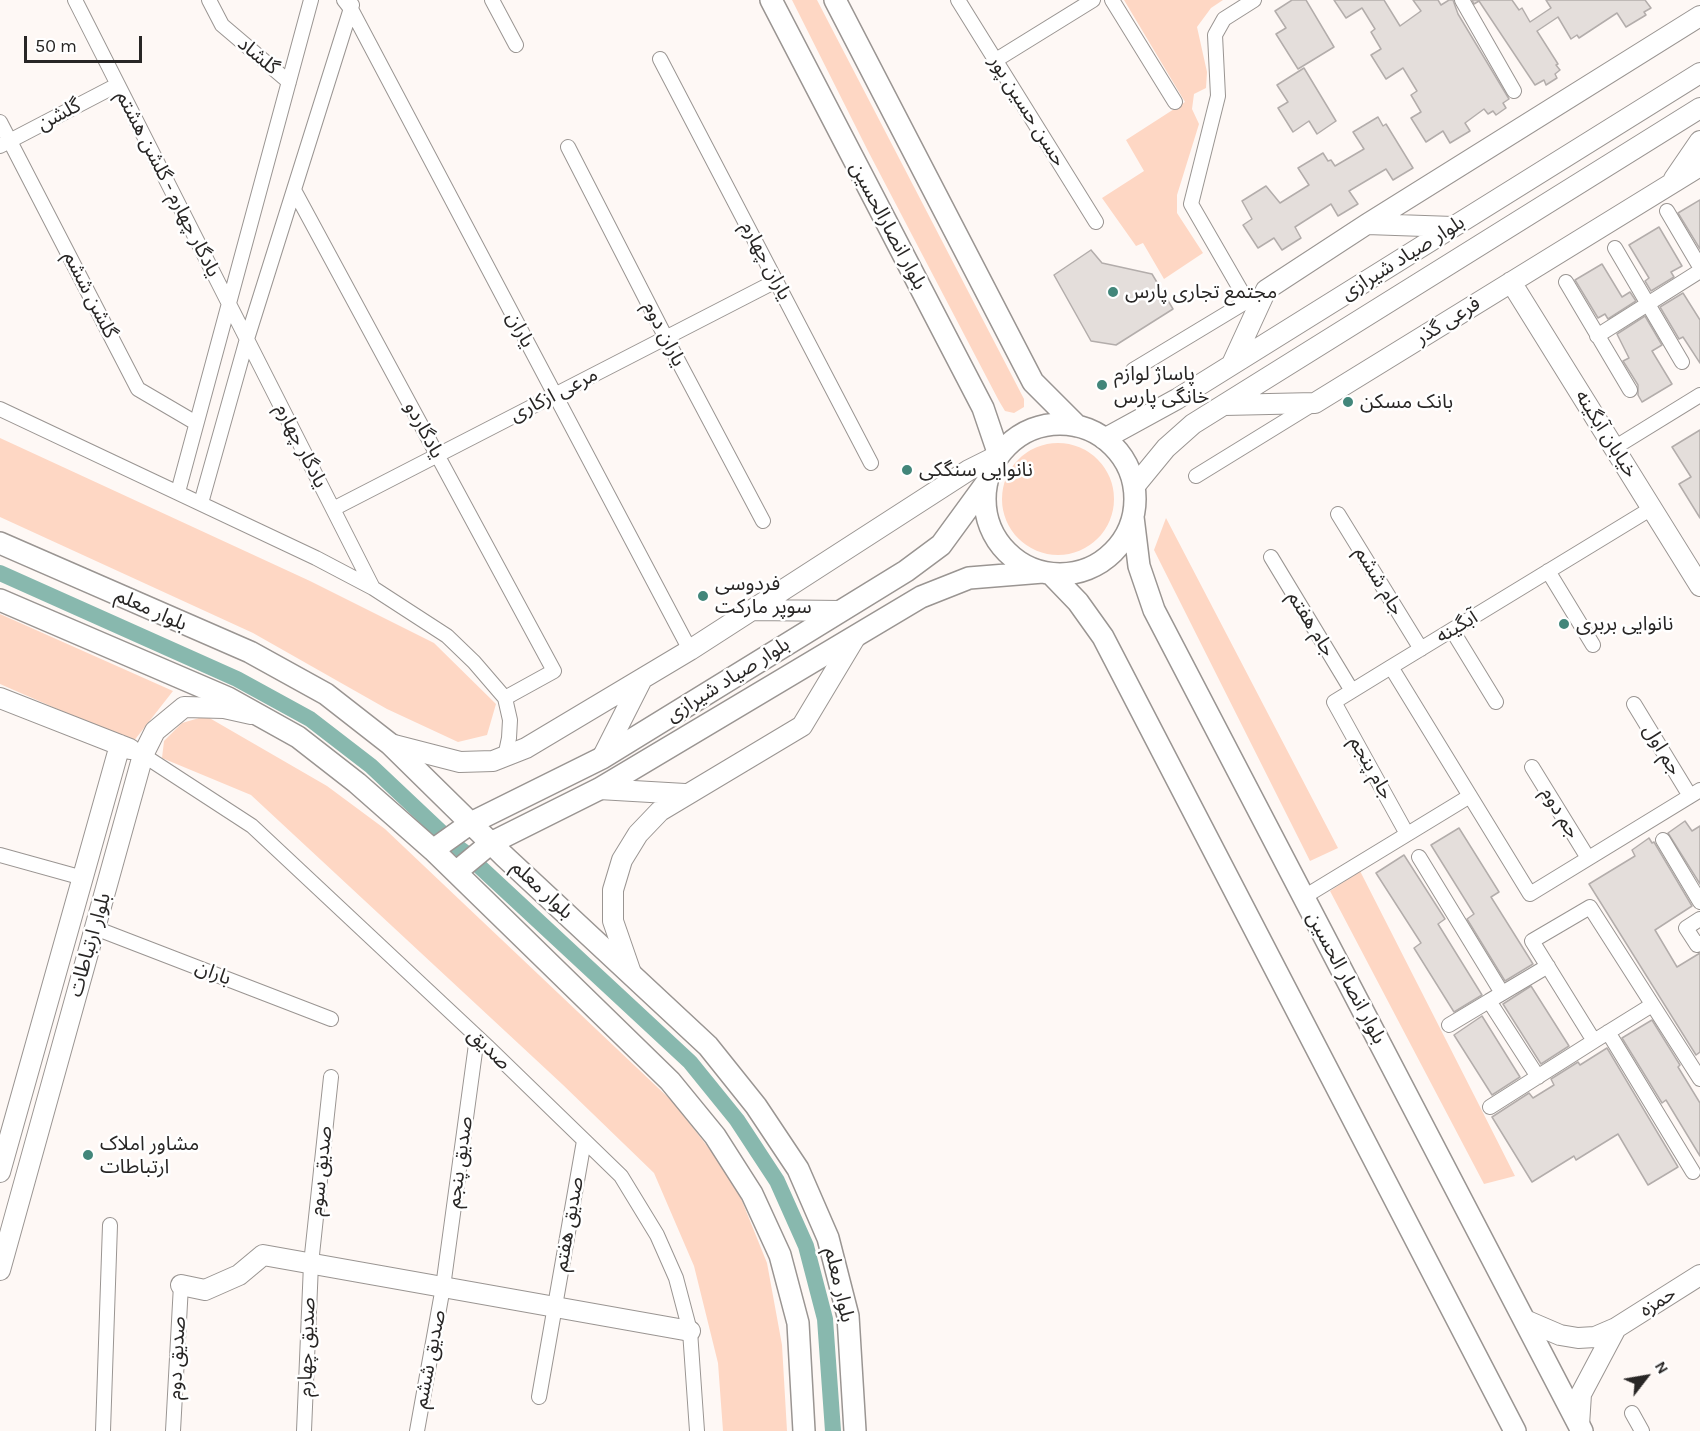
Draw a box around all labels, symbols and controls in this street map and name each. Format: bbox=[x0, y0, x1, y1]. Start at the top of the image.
scale bar bbox=[27, 24, 146, 62]
street label: گلشاد bbox=[232, 32, 284, 80]
text: 50 m bbox=[35, 35, 77, 57]
street label: حسن حسین پور bbox=[983, 51, 1071, 171]
street label: یادگار چهارم - گلشن هشتم bbox=[111, 87, 225, 281]
street label: گلشن bbox=[33, 94, 85, 136]
street label: بلوار انصارالحسین bbox=[844, 158, 932, 294]
street label: بلوار صیاد شیرازی bbox=[1337, 210, 1469, 306]
street label: یاران چهارم bbox=[735, 217, 797, 305]
street label: گلشن ششم bbox=[58, 247, 122, 343]
place label: مجتمع تجاری پارس bbox=[1125, 280, 1277, 304]
marker: مجتمع تجاری پارس bbox=[1106, 285, 1120, 299]
street label: فرعی گذر bbox=[1411, 292, 1485, 350]
street label: یاران دوم bbox=[637, 297, 691, 371]
street label: یاران bbox=[501, 308, 539, 352]
place label: پاساژ لوازم خانگی پارس bbox=[1114, 362, 1209, 409]
street label: مرعی ازکاری bbox=[506, 363, 602, 427]
marker: پاساژ لوازم خانگی پارس bbox=[1095, 378, 1109, 392]
street label: خیابان آبگینه bbox=[1570, 386, 1642, 482]
place label: بانک مسکن bbox=[1360, 390, 1453, 414]
marker: بانک مسکن bbox=[1341, 395, 1355, 409]
street label: یادگار‌دو bbox=[399, 397, 449, 463]
street label: یادگار چهارم bbox=[270, 400, 332, 492]
place label: نانوایی سنگکی bbox=[919, 458, 1033, 482]
marker: نانوایی سنگکی bbox=[900, 463, 914, 477]
street label: جام ششم bbox=[1349, 542, 1409, 620]
place label: فردوسی سوپر مارکت bbox=[715, 572, 812, 619]
street label: بلوار معلم bbox=[111, 584, 191, 636]
street label: جام هفتم bbox=[1282, 587, 1340, 661]
marker: فردوسی سوپر مارکت bbox=[696, 589, 710, 603]
street label: آبگینه bbox=[1432, 605, 1482, 649]
place label: نانوایی بربری bbox=[1576, 612, 1673, 636]
marker: نانوایی بربری bbox=[1557, 617, 1571, 631]
street label: بلوار صیاد شیرازی bbox=[662, 632, 794, 728]
street label: جم اول bbox=[1637, 720, 1687, 780]
street label: جام پنجم bbox=[1344, 732, 1398, 804]
street label: جم دوم bbox=[1535, 783, 1585, 843]
street label: بلوار معلم bbox=[506, 855, 578, 925]
street label: بلوار ارتباطات bbox=[64, 890, 116, 1000]
street label: بلوار انصار الحسین bbox=[1301, 908, 1391, 1048]
street label: باران bbox=[192, 955, 234, 991]
street label: صدیق bbox=[462, 1023, 516, 1075]
street label: صدیق پنجم bbox=[442, 1115, 478, 1209]
street label: صدیق سوم bbox=[304, 1125, 338, 1217]
place label: مشاور املاک ارتباطات bbox=[100, 1132, 199, 1179]
marker: مشاور املاک ارتباطات bbox=[81, 1148, 95, 1162]
street label: صدیق هفتم bbox=[549, 1175, 589, 1273]
street label: بلوار معلم bbox=[819, 1245, 859, 1325]
street label: حمزه bbox=[1635, 1282, 1681, 1322]
street label: صدیق چهارم bbox=[293, 1297, 321, 1397]
street label: صدیق ششم bbox=[409, 1308, 451, 1410]
street label: صدیق دوم bbox=[163, 1316, 191, 1400]
north arrow bbox=[1616, 1347, 1676, 1407]
text: N bbox=[1651, 1358, 1673, 1377]

